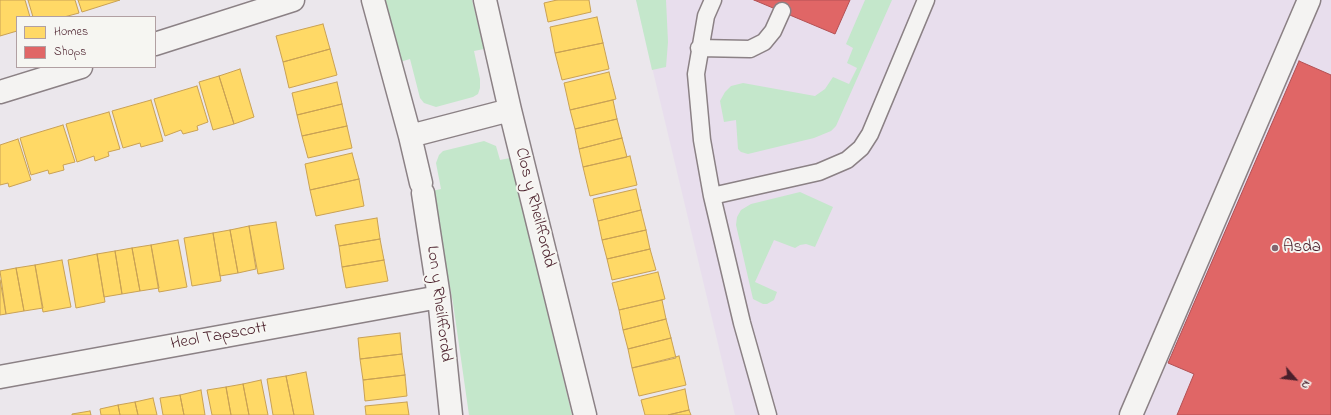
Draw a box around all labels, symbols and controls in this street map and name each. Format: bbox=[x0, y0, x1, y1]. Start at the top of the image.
legend bbox=[16, 16, 156, 68]
text: Homes bbox=[54, 23, 88, 41]
text: Shops bbox=[54, 43, 86, 61]
street label: Clos y Rheilffordd bbox=[509, 146, 559, 270]
place label: Asda bbox=[1283, 238, 1321, 258]
marker: Asda bbox=[1270, 243, 1280, 253]
street label: Lon y Rheilffordd bbox=[421, 245, 455, 363]
street label: Heol Tapscott bbox=[169, 318, 269, 356]
north arrow bbox=[1275, 359, 1315, 399]
text: N bbox=[1297, 378, 1314, 392]

